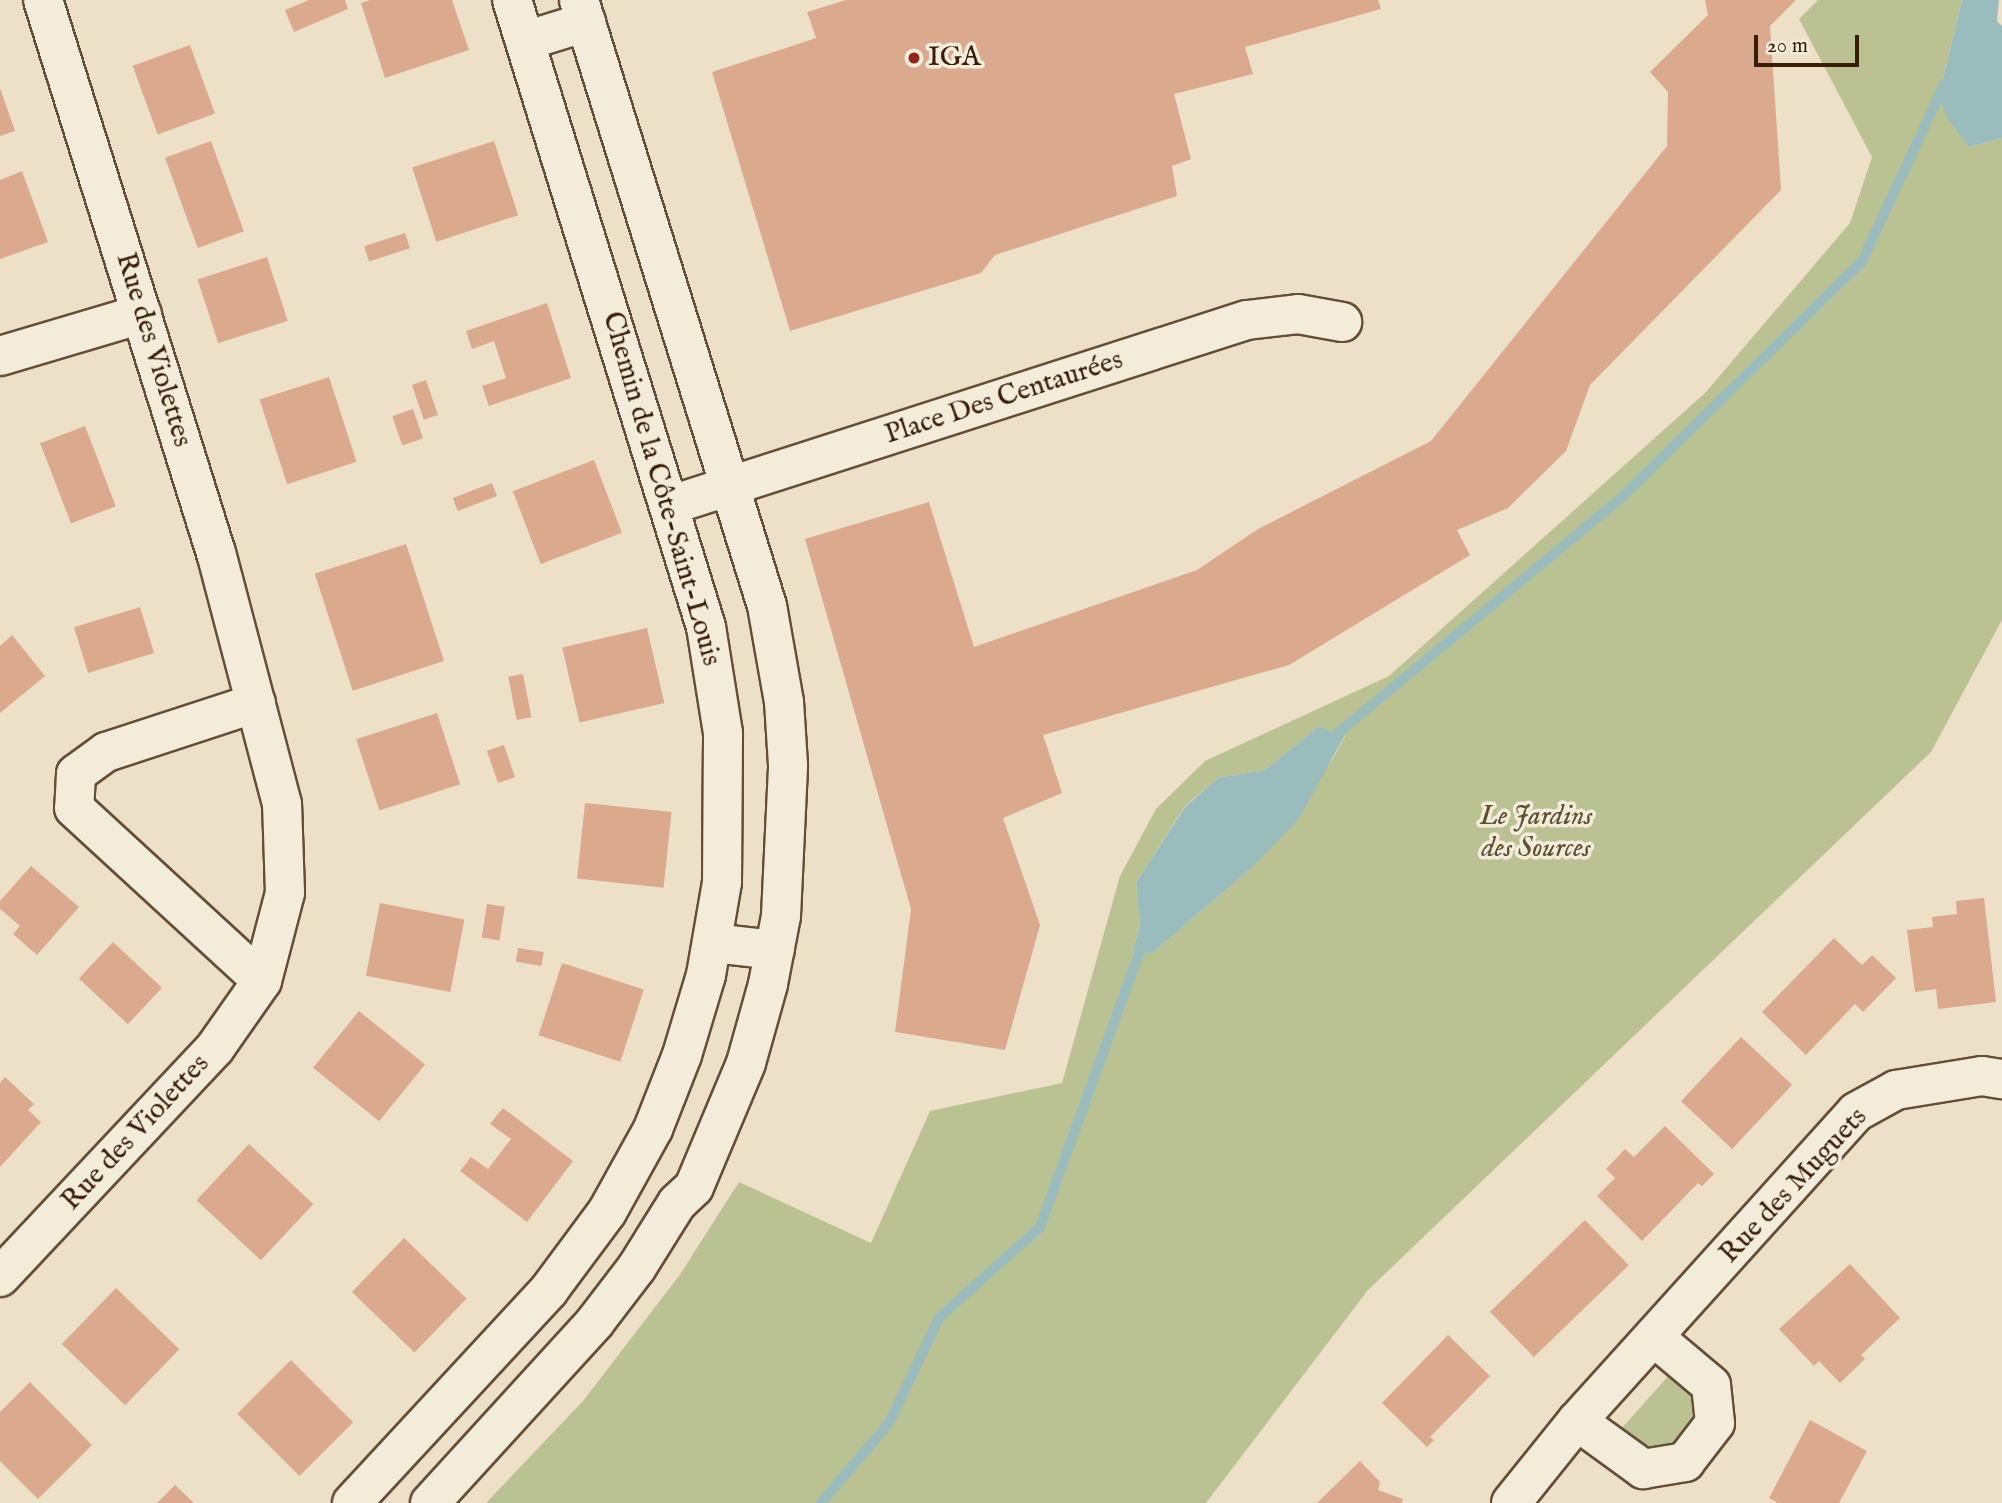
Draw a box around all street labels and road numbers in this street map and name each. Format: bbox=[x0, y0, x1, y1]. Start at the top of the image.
street label: Rue des Violettes bbox=[108, 249, 198, 451]
street label: Chemin de la Côte-Saint-Louis bbox=[594, 308, 728, 670]
street label: Place Des Centaurées bbox=[881, 344, 1127, 452]
street label: Rue des Violettes bbox=[55, 1048, 217, 1218]
street label: Rue des Muguets bbox=[1713, 1101, 1875, 1271]

